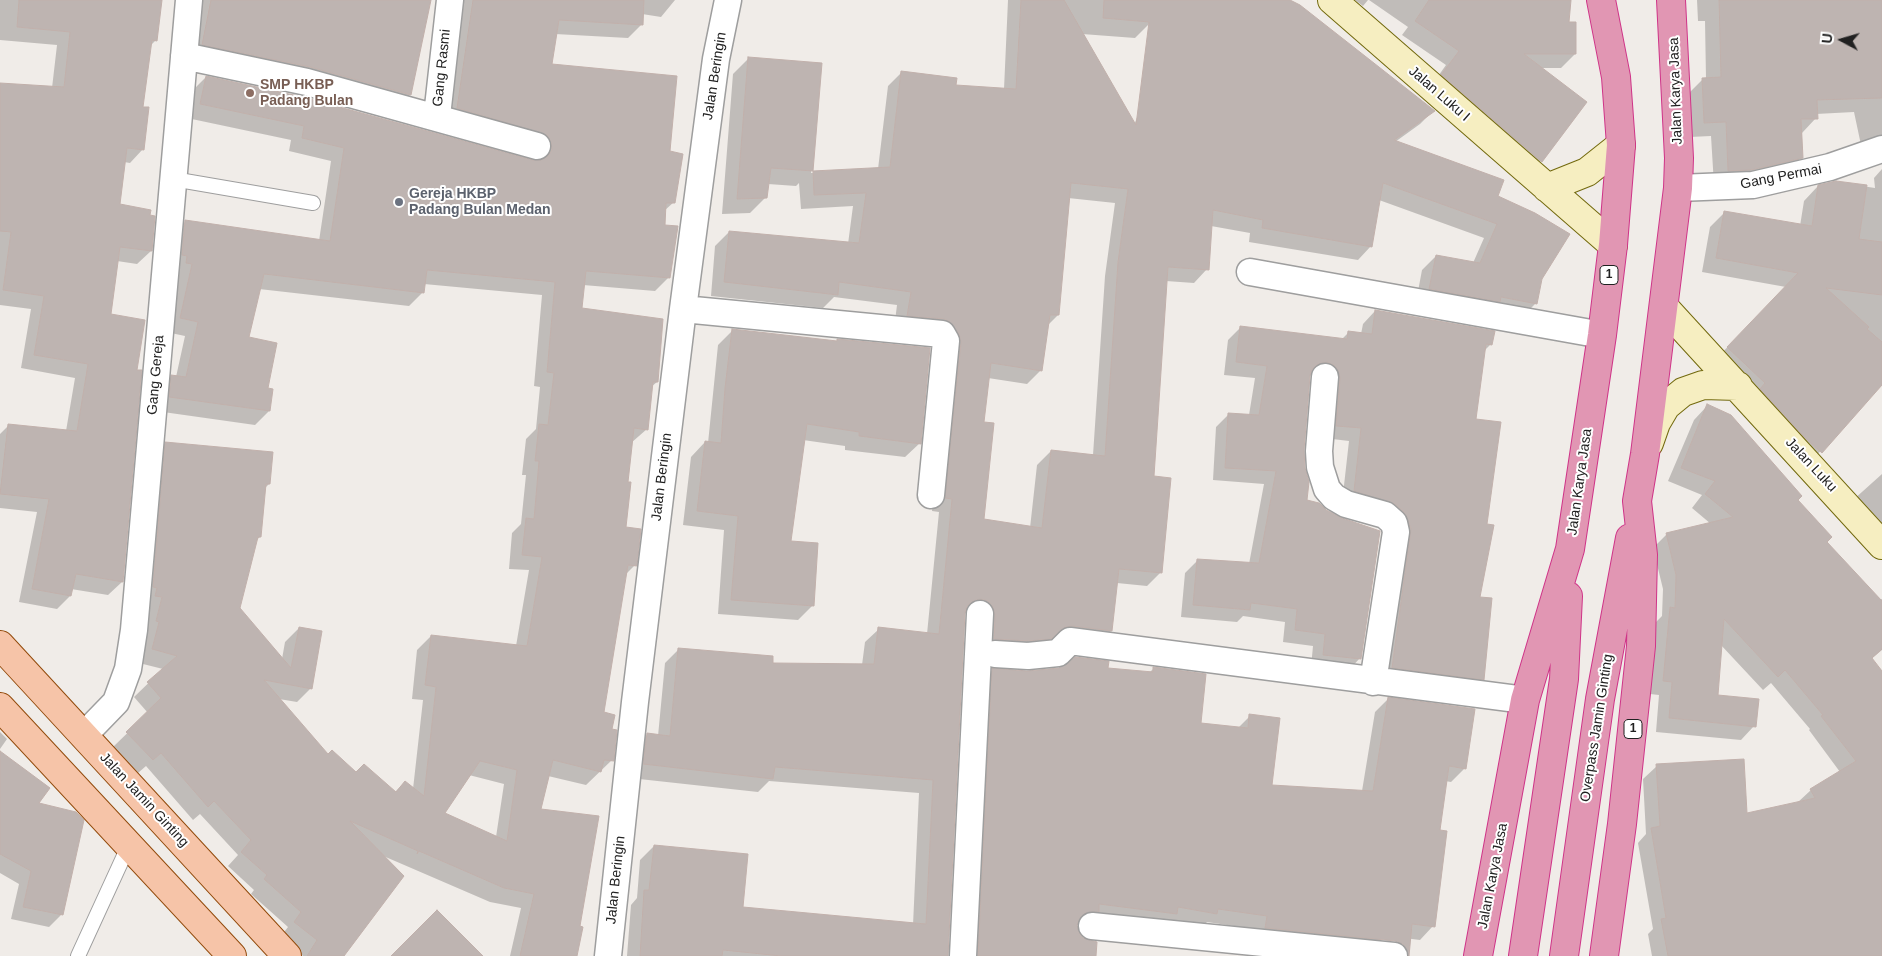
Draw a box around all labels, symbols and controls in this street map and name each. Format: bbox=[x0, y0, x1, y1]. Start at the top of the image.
north arrow bbox=[1817, 15, 1867, 65]
street label: Gang Rasmi bbox=[430, 28, 454, 108]
street label: Jalan Beringin bbox=[700, 31, 730, 121]
text: U bbox=[1819, 33, 1836, 44]
street label: Jalan Karya Jasa bbox=[1666, 37, 1686, 145]
street label: Jalan Luku I bbox=[1405, 63, 1473, 125]
place label: SMP HKBP Padang Bulan bbox=[260, 77, 353, 110]
marker: SMP HKBP Padang Bulan bbox=[244, 87, 256, 99]
street label: Gang Permai bbox=[1739, 161, 1823, 193]
place label: Gereja HKBP Padang Bulan Medan bbox=[409, 186, 551, 218]
marker: Gereja HKBP Padang Bulan Medan bbox=[393, 196, 405, 208]
road number: 1 bbox=[1600, 266, 1618, 284]
street label: Gang Gereja bbox=[144, 334, 168, 416]
street label: Jalan Karya Jasa bbox=[1564, 428, 1596, 536]
street label: Jalan Beringin bbox=[648, 432, 676, 522]
street label: Jalan Luku bbox=[1782, 435, 1840, 495]
street label: Overpass Jamin Ginting bbox=[1577, 653, 1617, 803]
road number: 1 bbox=[1624, 720, 1642, 739]
street label: Jalan Jamin Ginting bbox=[96, 749, 192, 851]
street label: Jalan Karya Jasa bbox=[1475, 822, 1511, 930]
street label: Jalan Beringin bbox=[603, 835, 629, 925]

